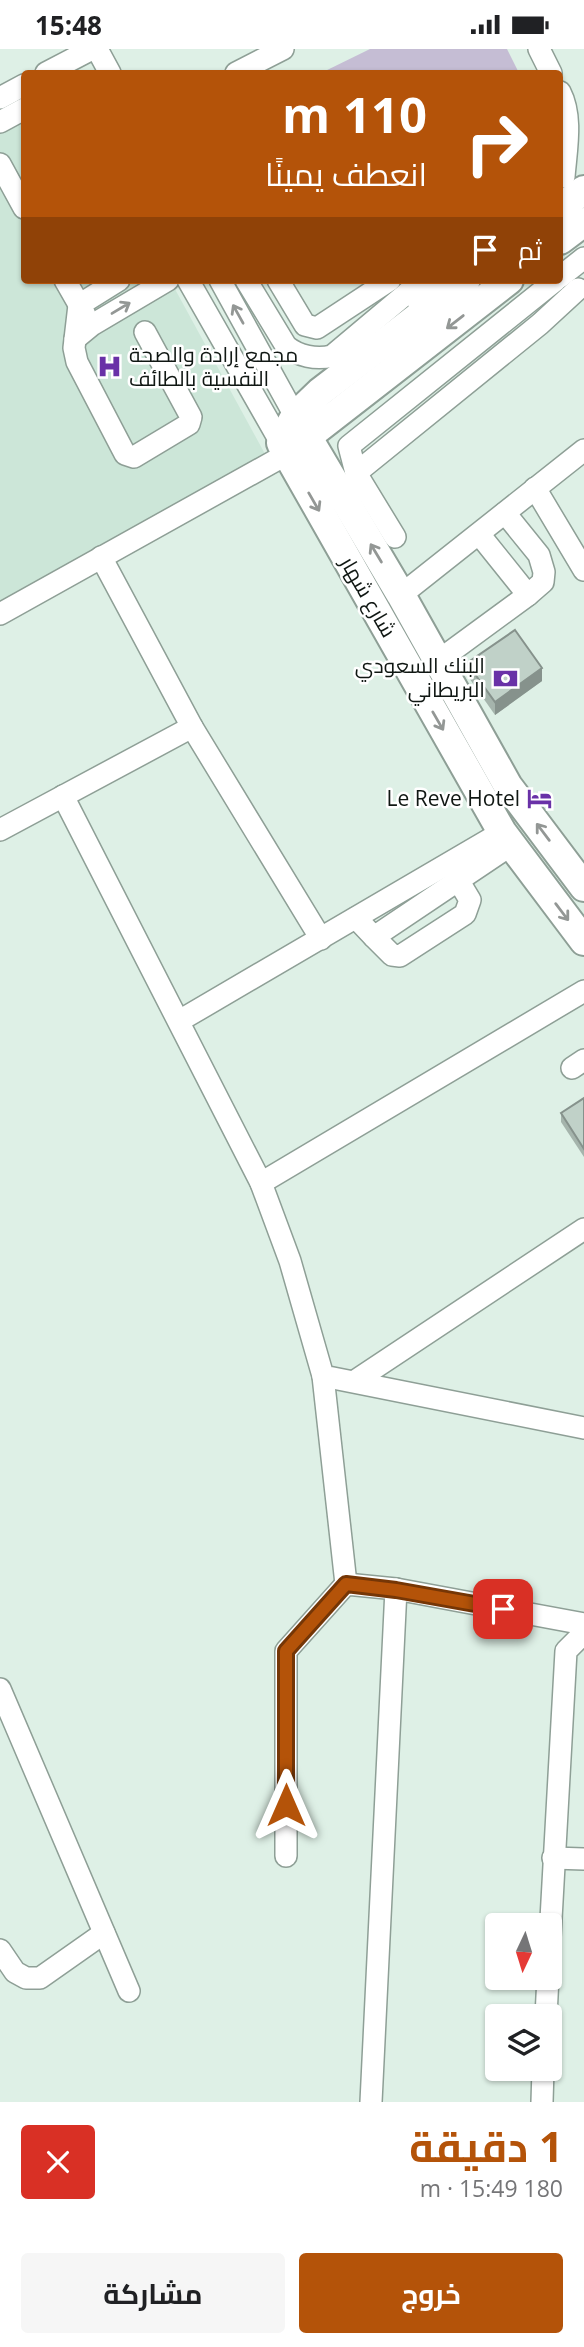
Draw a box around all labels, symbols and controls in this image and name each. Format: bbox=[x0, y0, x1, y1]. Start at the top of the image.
text: 15:48 bbox=[35, 7, 102, 43]
text: 110 m bbox=[282, 81, 427, 147]
icon: right bbox=[451, 98, 542, 189]
text: انعطف يمينًا bbox=[265, 152, 427, 195]
icon: arrive bbox=[466, 231, 504, 269]
text: ثم bbox=[518, 232, 542, 268]
one-way arrow bbox=[110, 301, 130, 315]
one-way arrow bbox=[231, 304, 245, 324]
one-way arrow bbox=[446, 314, 465, 329]
place label: مجمع إرادة والصحة النفسية بالطائف bbox=[129, 340, 298, 392]
hospital icon: مجمع إرادة والصحة النفسية بالطائف bbox=[95, 353, 123, 381]
one-way arrow bbox=[307, 492, 321, 512]
one-way arrow bbox=[369, 544, 383, 564]
street label: شارع شهار bbox=[333, 550, 403, 643]
place label: البنك السعودي البريطاني bbox=[355, 651, 485, 706]
bank icon: البنك السعودي البريطاني bbox=[491, 664, 519, 692]
one-way arrow bbox=[431, 711, 445, 731]
place label: Le Reve Hotel bbox=[387, 784, 520, 812]
hotel icon: Le Reve Hotel bbox=[526, 785, 554, 813]
one-way arrow bbox=[536, 823, 551, 842]
one-way arrow bbox=[554, 902, 569, 921]
pin bbox=[473, 1579, 533, 1639]
icon: arrive bbox=[484, 1590, 522, 1628]
position arrow bbox=[249, 1768, 323, 1842]
north arrow bbox=[485, 1913, 562, 1990]
map controls bbox=[485, 1913, 562, 2081]
button: layers bbox=[485, 2004, 562, 2081]
text: 1 دقيقة bbox=[409, 2117, 563, 2174]
button: close bbox=[21, 2125, 95, 2199]
text: 180 m · 15:49 bbox=[420, 2172, 563, 2204]
button: مشاركة bbox=[21, 2253, 285, 2333]
button: خروج bbox=[299, 2253, 563, 2333]

